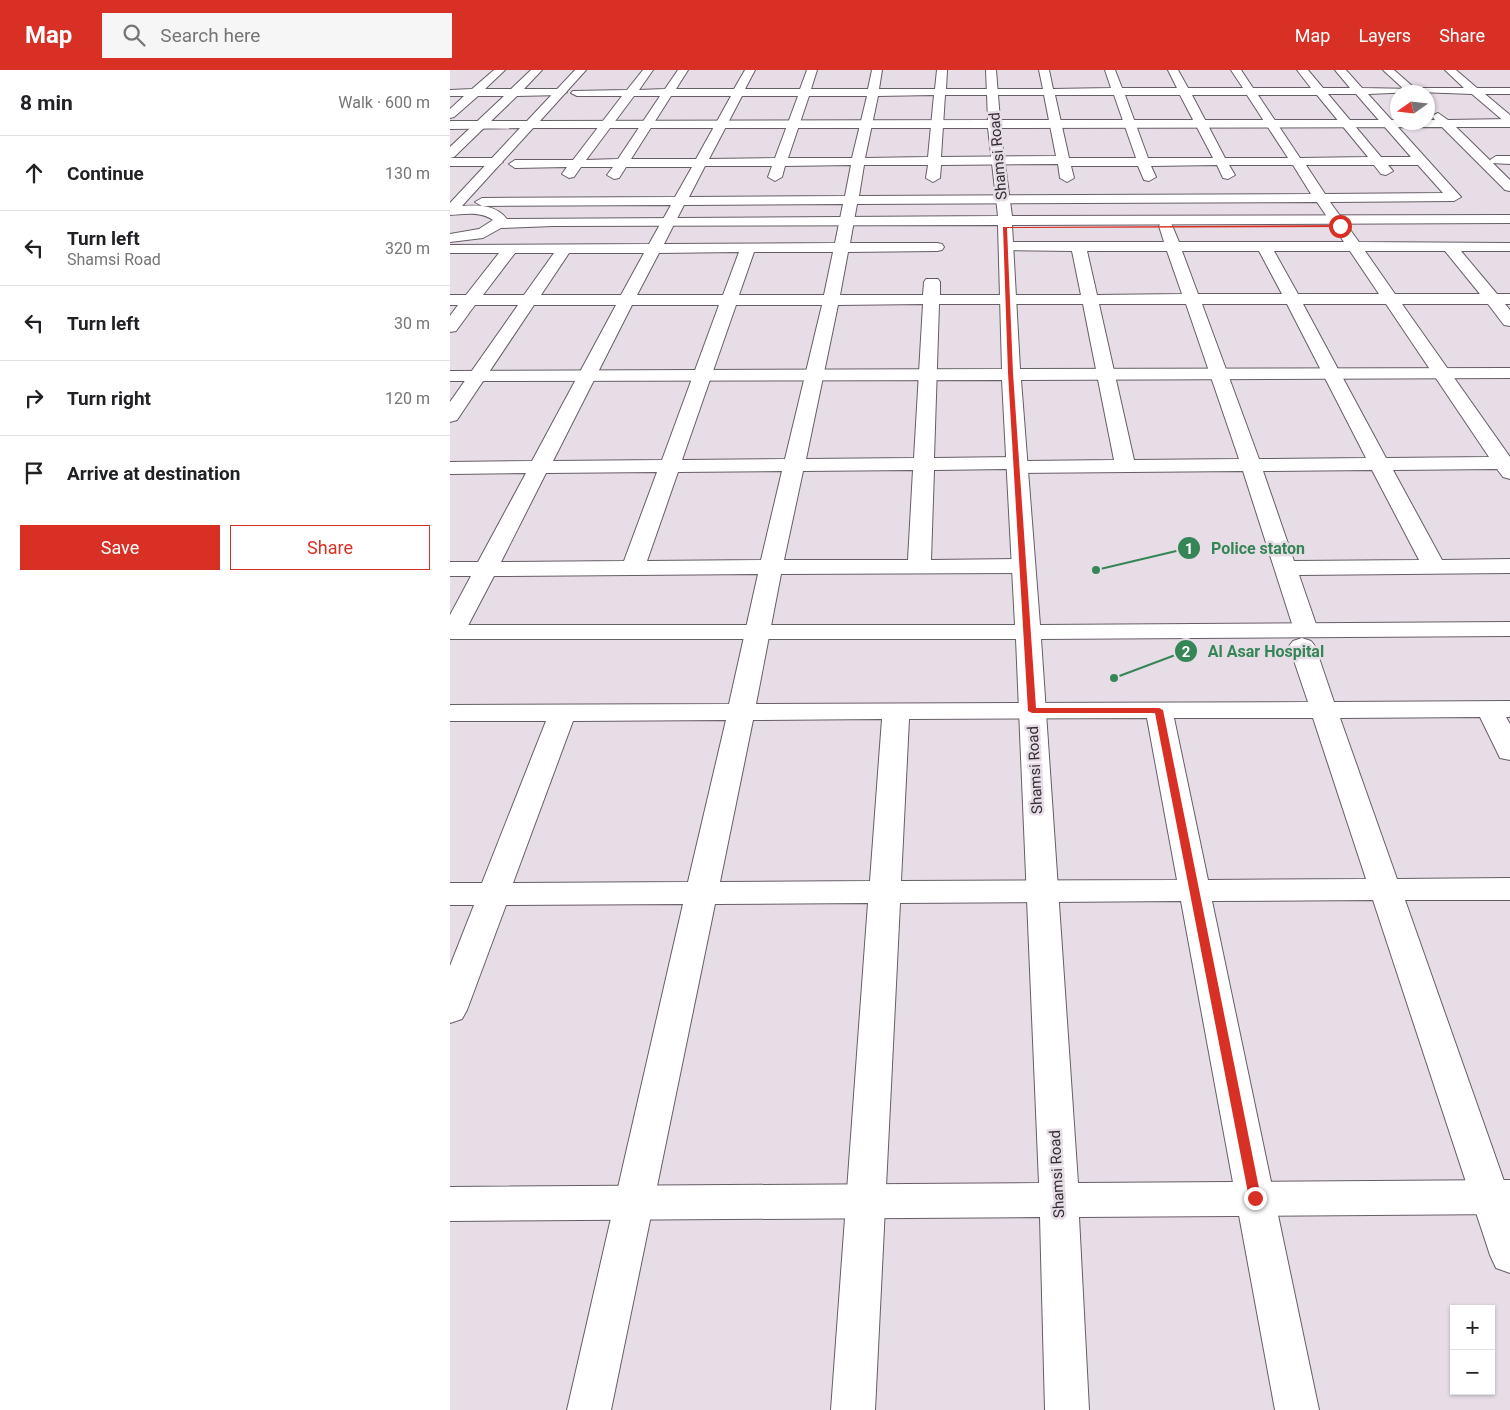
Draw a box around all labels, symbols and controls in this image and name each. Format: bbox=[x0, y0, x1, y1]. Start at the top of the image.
search box bbox=[102, 13, 452, 58]
text: Map bbox=[25, 21, 72, 49]
icon: search bbox=[120, 21, 148, 49]
text: Search here bbox=[160, 24, 260, 47]
text: Map bbox=[1295, 25, 1330, 46]
text: Layers bbox=[1358, 25, 1411, 46]
text: Share bbox=[1439, 25, 1485, 46]
north arrow bbox=[1390, 85, 1435, 130]
text: 8 min bbox=[20, 91, 73, 115]
text: Walk · 600 m bbox=[338, 93, 430, 112]
street label: Shamsi Road bbox=[985, 111, 1011, 201]
icon: ahead bbox=[20, 159, 48, 187]
text: Continue bbox=[67, 162, 144, 185]
text: 130 m bbox=[385, 164, 430, 183]
route start bbox=[1329, 215, 1352, 238]
text: Turn left bbox=[67, 227, 140, 250]
icon: left bbox=[20, 234, 48, 262]
text: 320 m bbox=[385, 239, 430, 258]
text: Shamsi Road bbox=[67, 250, 161, 269]
icon: left bbox=[20, 309, 48, 337]
text: Turn left bbox=[67, 312, 140, 335]
text: 30 m bbox=[394, 314, 430, 333]
icon: right bbox=[20, 384, 48, 412]
text: Turn right bbox=[67, 387, 151, 410]
text: 120 m bbox=[385, 389, 430, 408]
icon: arrive bbox=[20, 459, 48, 487]
text: Arrive at destination bbox=[67, 462, 240, 485]
button: Save bbox=[20, 525, 220, 570]
button: Share bbox=[230, 525, 430, 570]
callout: Police staton bbox=[1176, 533, 1315, 564]
text: Police staton bbox=[1211, 539, 1305, 558]
text: 1 bbox=[1185, 540, 1193, 558]
callout: Al Asar Hospital bbox=[1173, 636, 1335, 667]
text: Al Asar Hospital bbox=[1208, 642, 1324, 661]
text: 2 bbox=[1182, 643, 1191, 661]
street label: Shamsi Road bbox=[1024, 726, 1046, 814]
street label: Shamsi Road bbox=[1046, 1130, 1068, 1218]
route end bbox=[1244, 1187, 1267, 1210]
map controls bbox=[1450, 1305, 1495, 1395]
button: + bbox=[1450, 1305, 1495, 1350]
button: − bbox=[1450, 1350, 1495, 1395]

